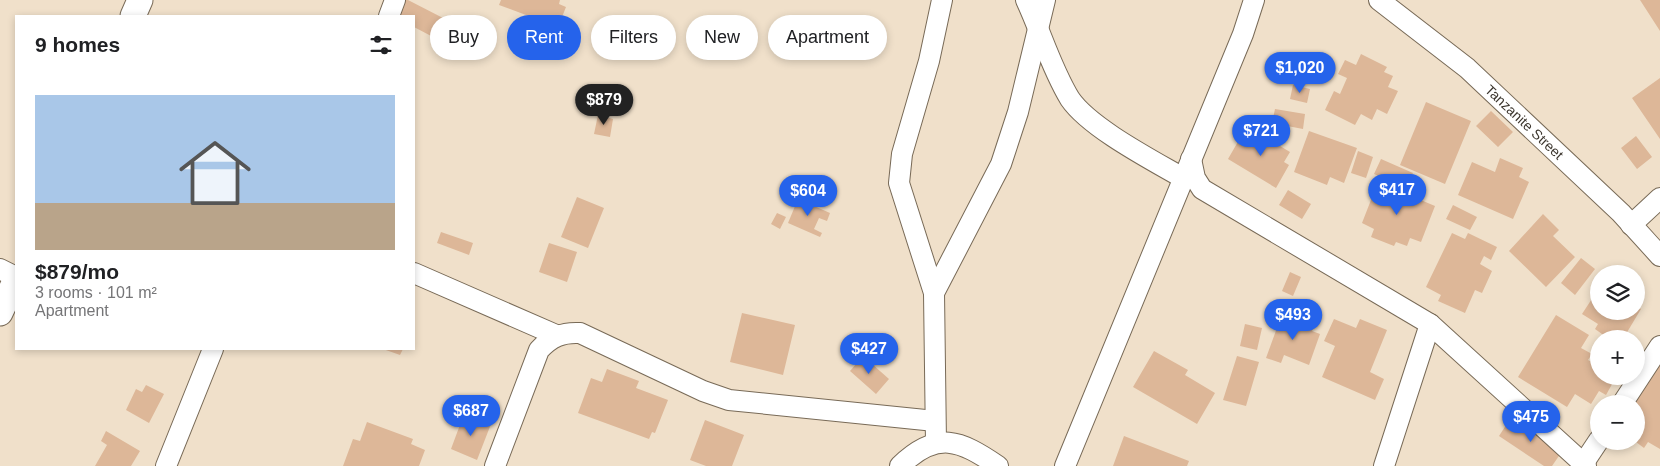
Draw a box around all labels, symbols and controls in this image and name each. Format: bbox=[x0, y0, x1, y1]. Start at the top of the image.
chip: Buy bbox=[430, 15, 497, 60]
chip: Rent bbox=[507, 15, 581, 60]
chip: Filters bbox=[591, 15, 676, 60]
chip: New bbox=[686, 15, 758, 60]
chip: Apartment bbox=[768, 15, 887, 60]
icon: filters bbox=[367, 31, 395, 59]
text: 9 homes bbox=[35, 33, 120, 56]
pin: $1,020 bbox=[1259, 52, 1341, 94]
text: $1,020 bbox=[1276, 59, 1324, 76]
street label: Tanzanite Street bbox=[1482, 81, 1567, 163]
pin: $879 bbox=[574, 84, 634, 126]
text: $879 bbox=[586, 91, 622, 108]
pin: $721 bbox=[1231, 114, 1291, 157]
text: $721 bbox=[1243, 122, 1279, 139]
icon: home bbox=[170, 128, 260, 218]
pin: $604 bbox=[778, 174, 838, 217]
pin: $417 bbox=[1367, 174, 1427, 216]
text: $417 bbox=[1379, 181, 1415, 198]
text: $604 bbox=[790, 182, 826, 199]
text: $879/mo bbox=[35, 260, 119, 283]
map controls bbox=[1590, 265, 1645, 450]
button: layers bbox=[1590, 265, 1645, 320]
text: 3 rooms · 101 m² bbox=[35, 284, 157, 301]
pin: $493 bbox=[1263, 298, 1323, 341]
text: Apartment bbox=[35, 302, 109, 319]
text: $493 bbox=[1275, 306, 1311, 323]
button: + bbox=[1590, 330, 1645, 385]
pin: $427 bbox=[839, 332, 899, 375]
text: $427 bbox=[851, 340, 887, 357]
pin: $687 bbox=[441, 394, 501, 437]
button: − bbox=[1590, 395, 1645, 450]
pin: $475 bbox=[1501, 400, 1561, 443]
text: $687 bbox=[453, 402, 489, 419]
text: $475 bbox=[1513, 408, 1549, 425]

